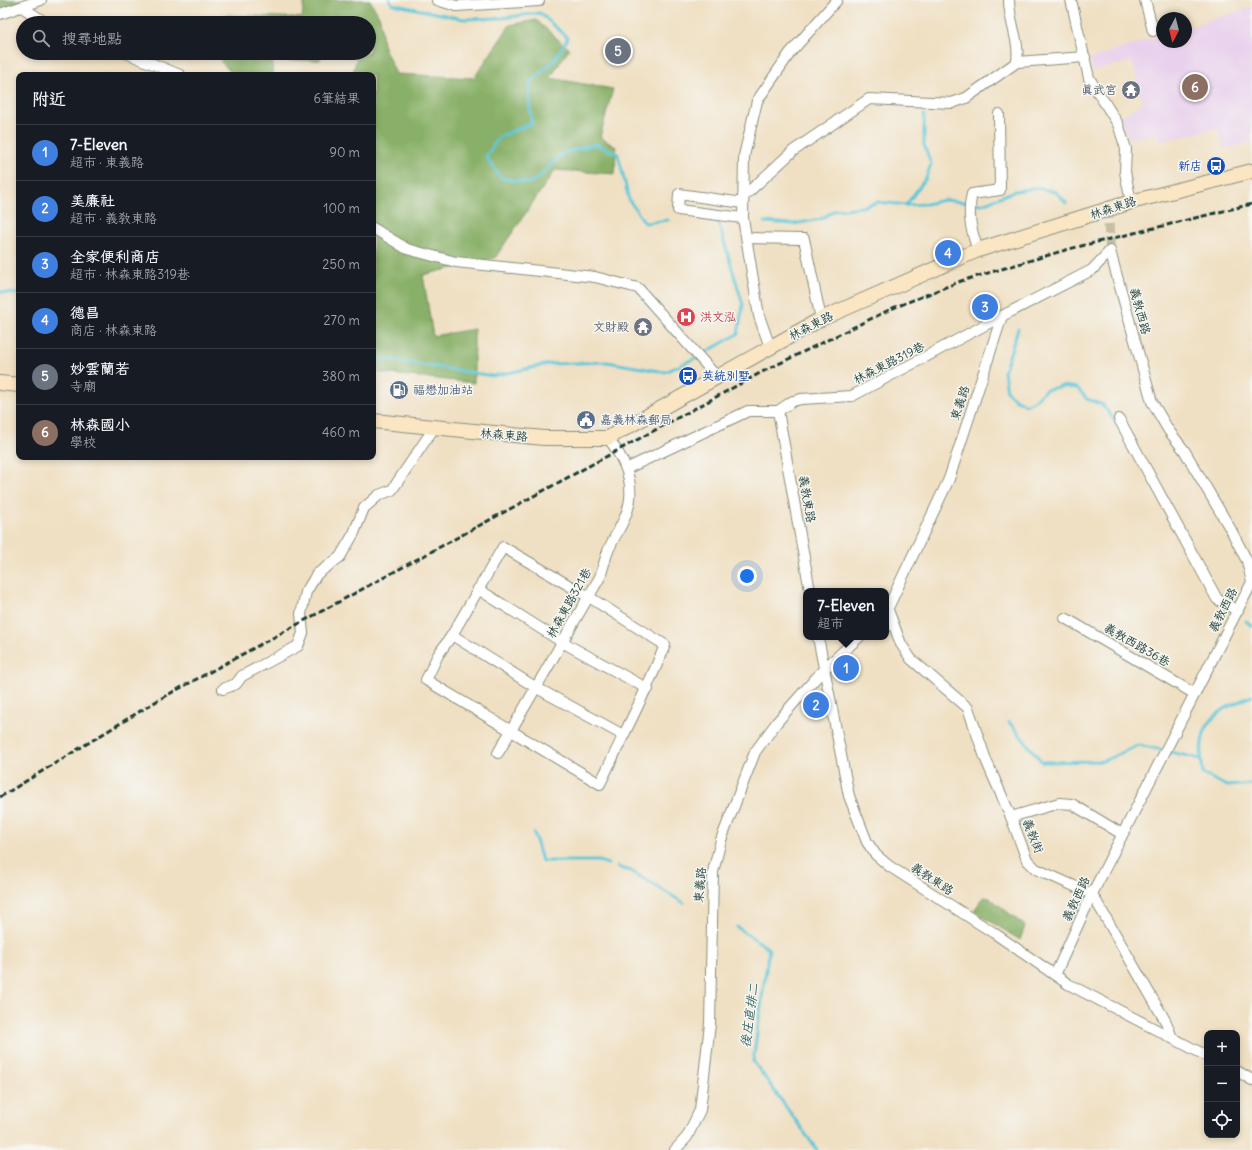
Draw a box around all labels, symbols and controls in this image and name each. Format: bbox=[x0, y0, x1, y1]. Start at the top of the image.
north arrow bbox=[1156, 12, 1192, 48]
search box bbox=[16, 16, 376, 60]
icon: search bbox=[30, 27, 52, 49]
text: 搜尋地點 bbox=[62, 29, 122, 48]
pin: 5 bbox=[605, 36, 631, 66]
pin: 6 bbox=[1182, 72, 1208, 102]
temple icon: 真武宮 bbox=[1120, 79, 1142, 101]
place label: 真武宮 bbox=[1081, 82, 1117, 97]
text: 附近 bbox=[32, 88, 66, 110]
text: 6筆結果 bbox=[313, 90, 360, 107]
text: 7-Eleven bbox=[70, 135, 128, 154]
text: 1 bbox=[42, 144, 48, 161]
text: 90 m bbox=[329, 144, 360, 161]
text: 超市 · 東義路 bbox=[70, 154, 144, 171]
bus stop icon: 新店 bbox=[1205, 155, 1227, 177]
place label: 新店 bbox=[1178, 158, 1202, 173]
text: 美廉社 bbox=[70, 191, 115, 210]
street label: 林森東路 bbox=[1088, 193, 1138, 222]
text: 2 bbox=[41, 200, 49, 217]
text: 100 m bbox=[323, 200, 360, 217]
text: 超市 · 義教東路 bbox=[70, 210, 157, 227]
pin: 4 bbox=[935, 238, 961, 268]
text: 全家便利商店 bbox=[70, 247, 160, 266]
text: 3 bbox=[41, 256, 49, 273]
text: 250 m bbox=[322, 256, 360, 273]
text: 超市 · 林森東路319巷 bbox=[70, 266, 190, 283]
street label: 義教西路 bbox=[1127, 286, 1154, 336]
pin: 3 bbox=[972, 292, 998, 322]
text: 德昌 bbox=[70, 303, 100, 322]
hospital icon: 洪文泓 bbox=[675, 306, 697, 328]
street label: 林森東路 bbox=[786, 308, 836, 343]
place label: 洪文泓 bbox=[700, 309, 736, 324]
text: 4 bbox=[41, 312, 49, 329]
text: 270 m bbox=[323, 312, 360, 329]
temple icon: 文財殿 bbox=[632, 316, 654, 338]
place label: 文財殿 bbox=[593, 319, 629, 334]
text: 商店 · 林森東路 bbox=[70, 322, 157, 339]
street label: 林森東路319巷 bbox=[850, 338, 927, 387]
text: 妙雲蘭若 bbox=[70, 359, 130, 378]
bus stop icon: 英統別墅 bbox=[677, 365, 699, 387]
text: 5 bbox=[41, 368, 49, 385]
text: 380 m bbox=[322, 368, 360, 385]
place label: 英統別墅 bbox=[702, 368, 750, 383]
text: 寺廟 bbox=[70, 378, 96, 395]
fuel station icon: 福懋加油站 bbox=[388, 379, 410, 401]
place label: 福懋加油站 bbox=[413, 382, 473, 397]
street label: 東義路 bbox=[947, 383, 972, 422]
public building icon: 嘉義林森郵局 bbox=[575, 409, 597, 431]
place label: 嘉義林森郵局 bbox=[600, 412, 672, 427]
text: 林森國小 bbox=[70, 415, 130, 434]
text: 6 bbox=[41, 424, 49, 441]
text: 460 m bbox=[322, 424, 360, 441]
street label: 林森東路 bbox=[479, 425, 529, 444]
text: 學校 bbox=[70, 434, 96, 451]
street label: 義教東路 bbox=[796, 474, 819, 524]
street label: 林森東路321巷 bbox=[543, 565, 594, 641]
your location bbox=[737, 566, 757, 586]
street label: 義教西路 bbox=[1205, 585, 1240, 635]
popup bbox=[803, 588, 889, 640]
text: 7-Eleven bbox=[817, 596, 875, 615]
text: 超市 bbox=[817, 615, 843, 632]
street label: 義教西路36巷 bbox=[1102, 620, 1173, 669]
pin: 1 bbox=[833, 653, 859, 683]
pin: 2 bbox=[803, 690, 829, 720]
street label: 義教街 bbox=[1020, 816, 1047, 855]
street label: 義教東路 bbox=[908, 859, 956, 898]
street label: 東義路 bbox=[690, 866, 709, 904]
street label: 義教西路 bbox=[1059, 874, 1092, 924]
water label: 後庄直排二 bbox=[737, 982, 762, 1048]
map controls bbox=[1204, 1030, 1240, 1138]
button: + bbox=[1204, 1030, 1240, 1066]
button: − bbox=[1204, 1066, 1240, 1102]
button: locate bbox=[1204, 1102, 1240, 1138]

